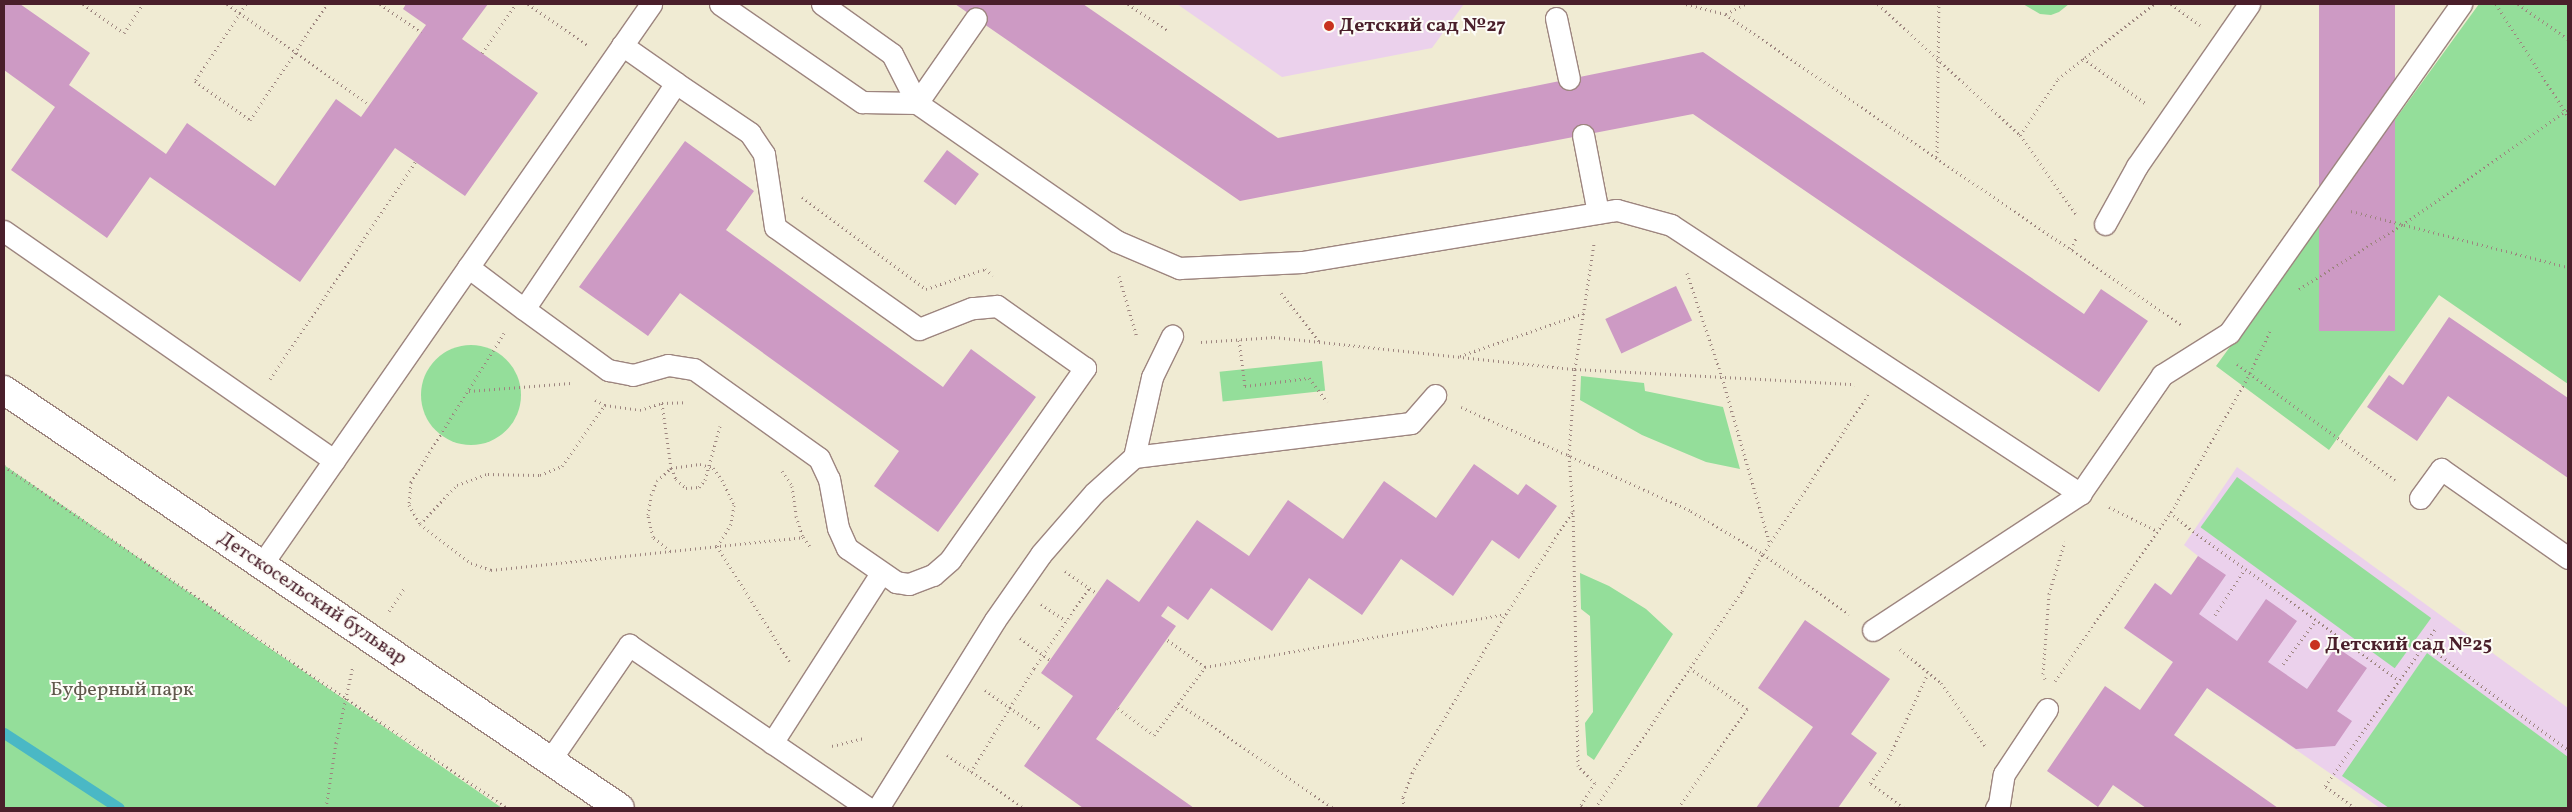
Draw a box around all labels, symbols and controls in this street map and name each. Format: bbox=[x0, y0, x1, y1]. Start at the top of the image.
place label: Детский сад №27 bbox=[1339, 14, 1506, 38]
marker: Детский сад №27 bbox=[1323, 20, 1335, 32]
street label: Детскосельский бульвар bbox=[213, 527, 411, 671]
place label: Детский сад №25 bbox=[2325, 633, 2492, 657]
marker: Детский сад №25 bbox=[2309, 639, 2321, 651]
park label: Буферный парк bbox=[50, 678, 194, 702]

